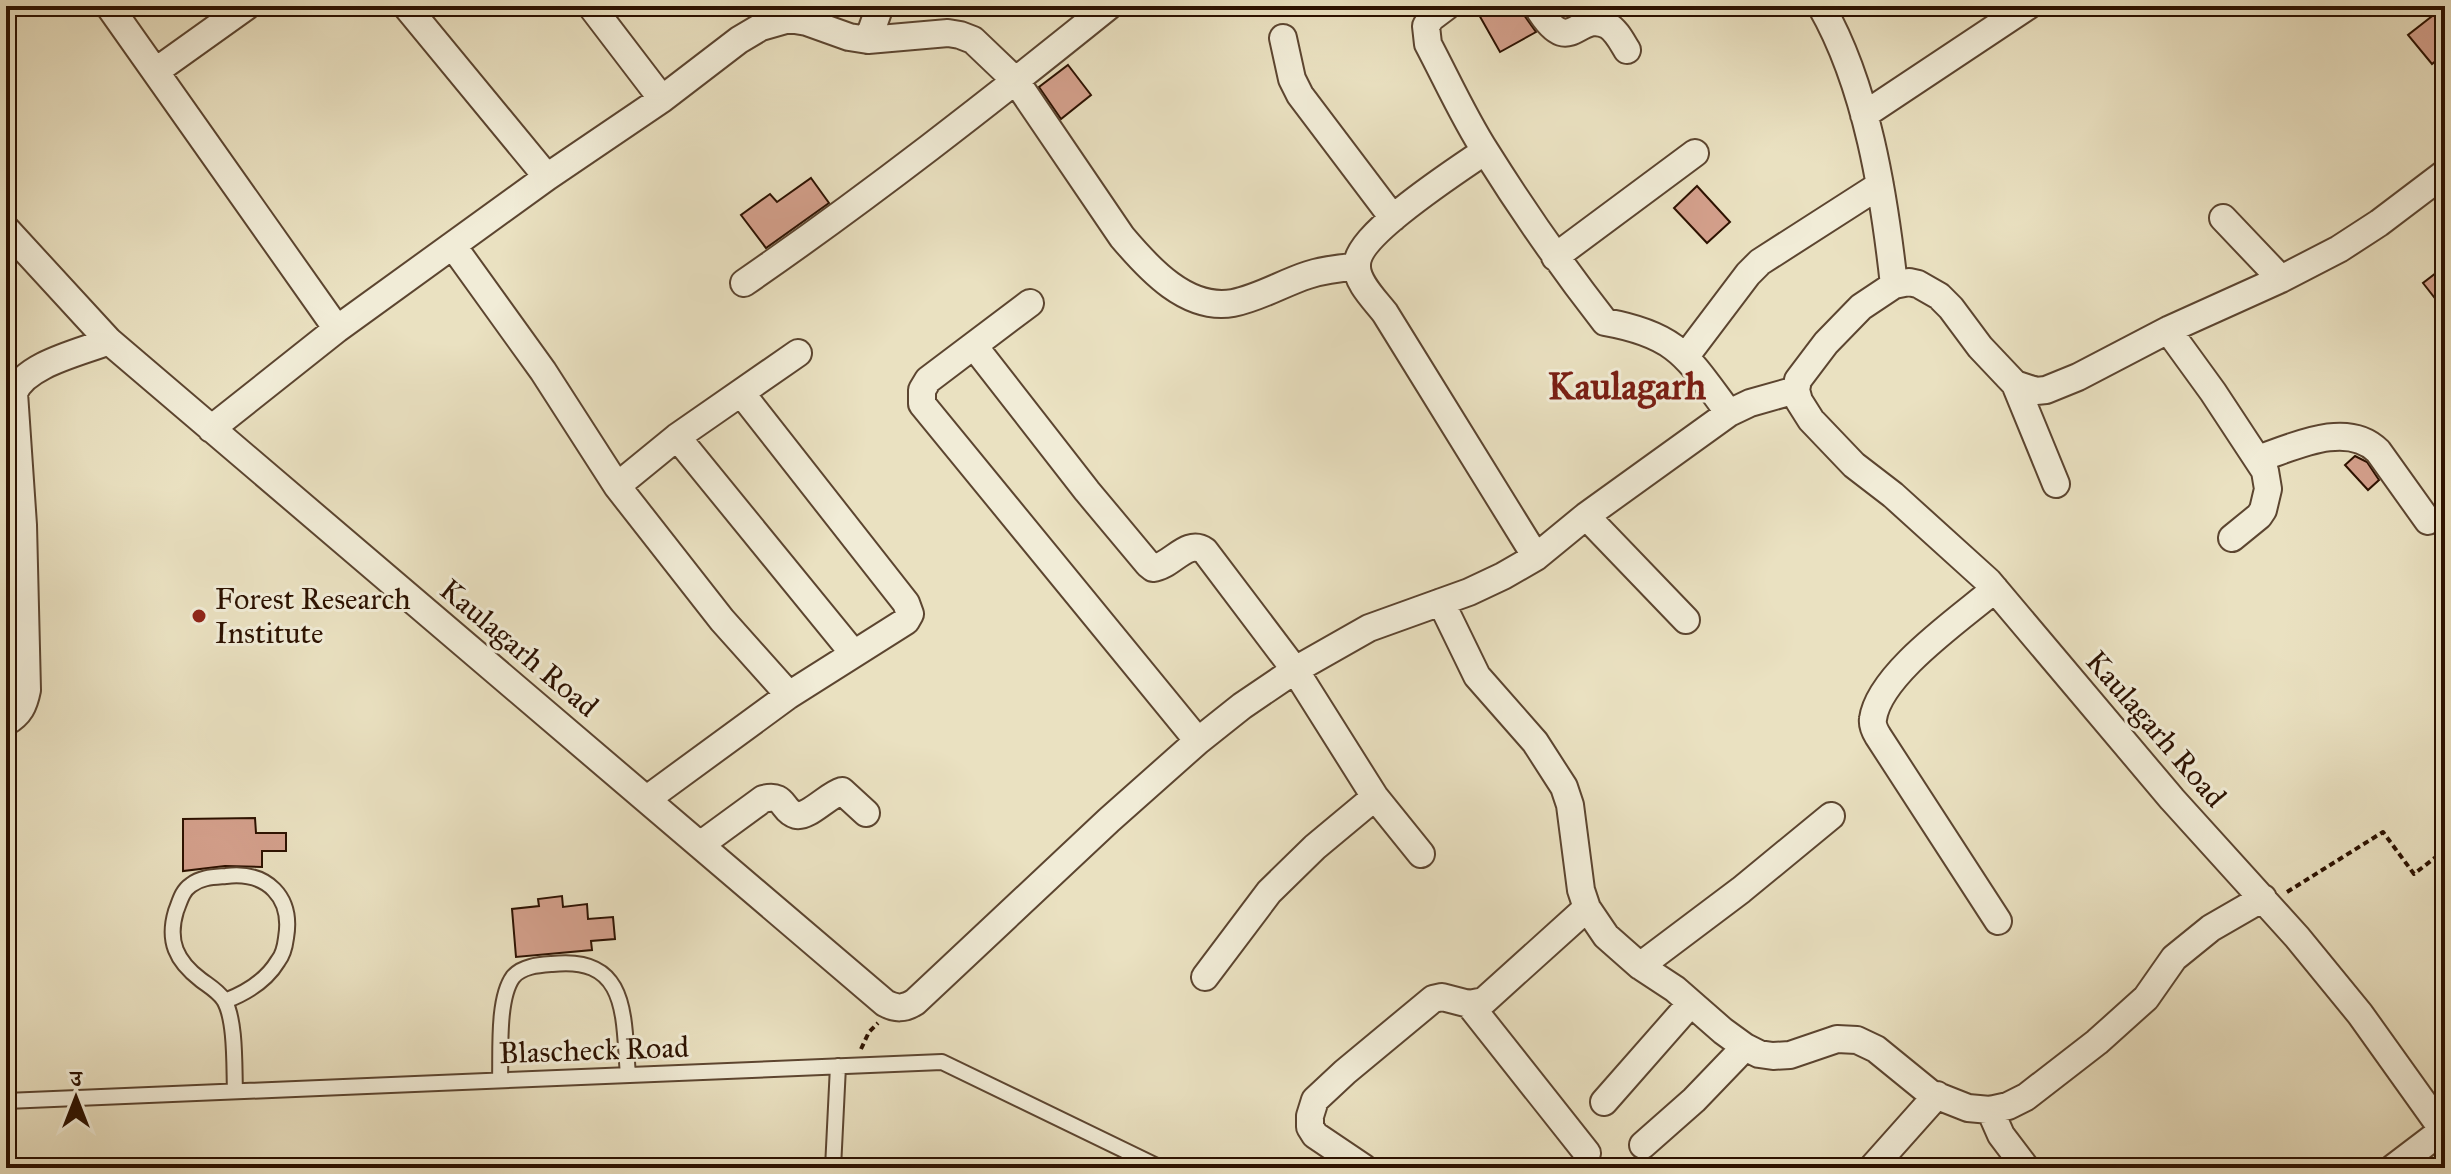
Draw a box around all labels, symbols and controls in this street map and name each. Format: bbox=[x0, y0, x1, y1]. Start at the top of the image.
district label: Kaulagarh bbox=[1548, 363, 1707, 409]
street label: Kaulagarh Road bbox=[433, 571, 605, 725]
place label: Forest Research Institute bbox=[215, 581, 411, 651]
marker: Forest Research Institute bbox=[190, 607, 208, 625]
street label: Kaulagarh Road bbox=[2078, 643, 2234, 815]
street label: Blascheck Road bbox=[498, 1029, 690, 1071]
north arrow bbox=[36, 1058, 116, 1138]
text: उ bbox=[68, 1065, 83, 1092]

